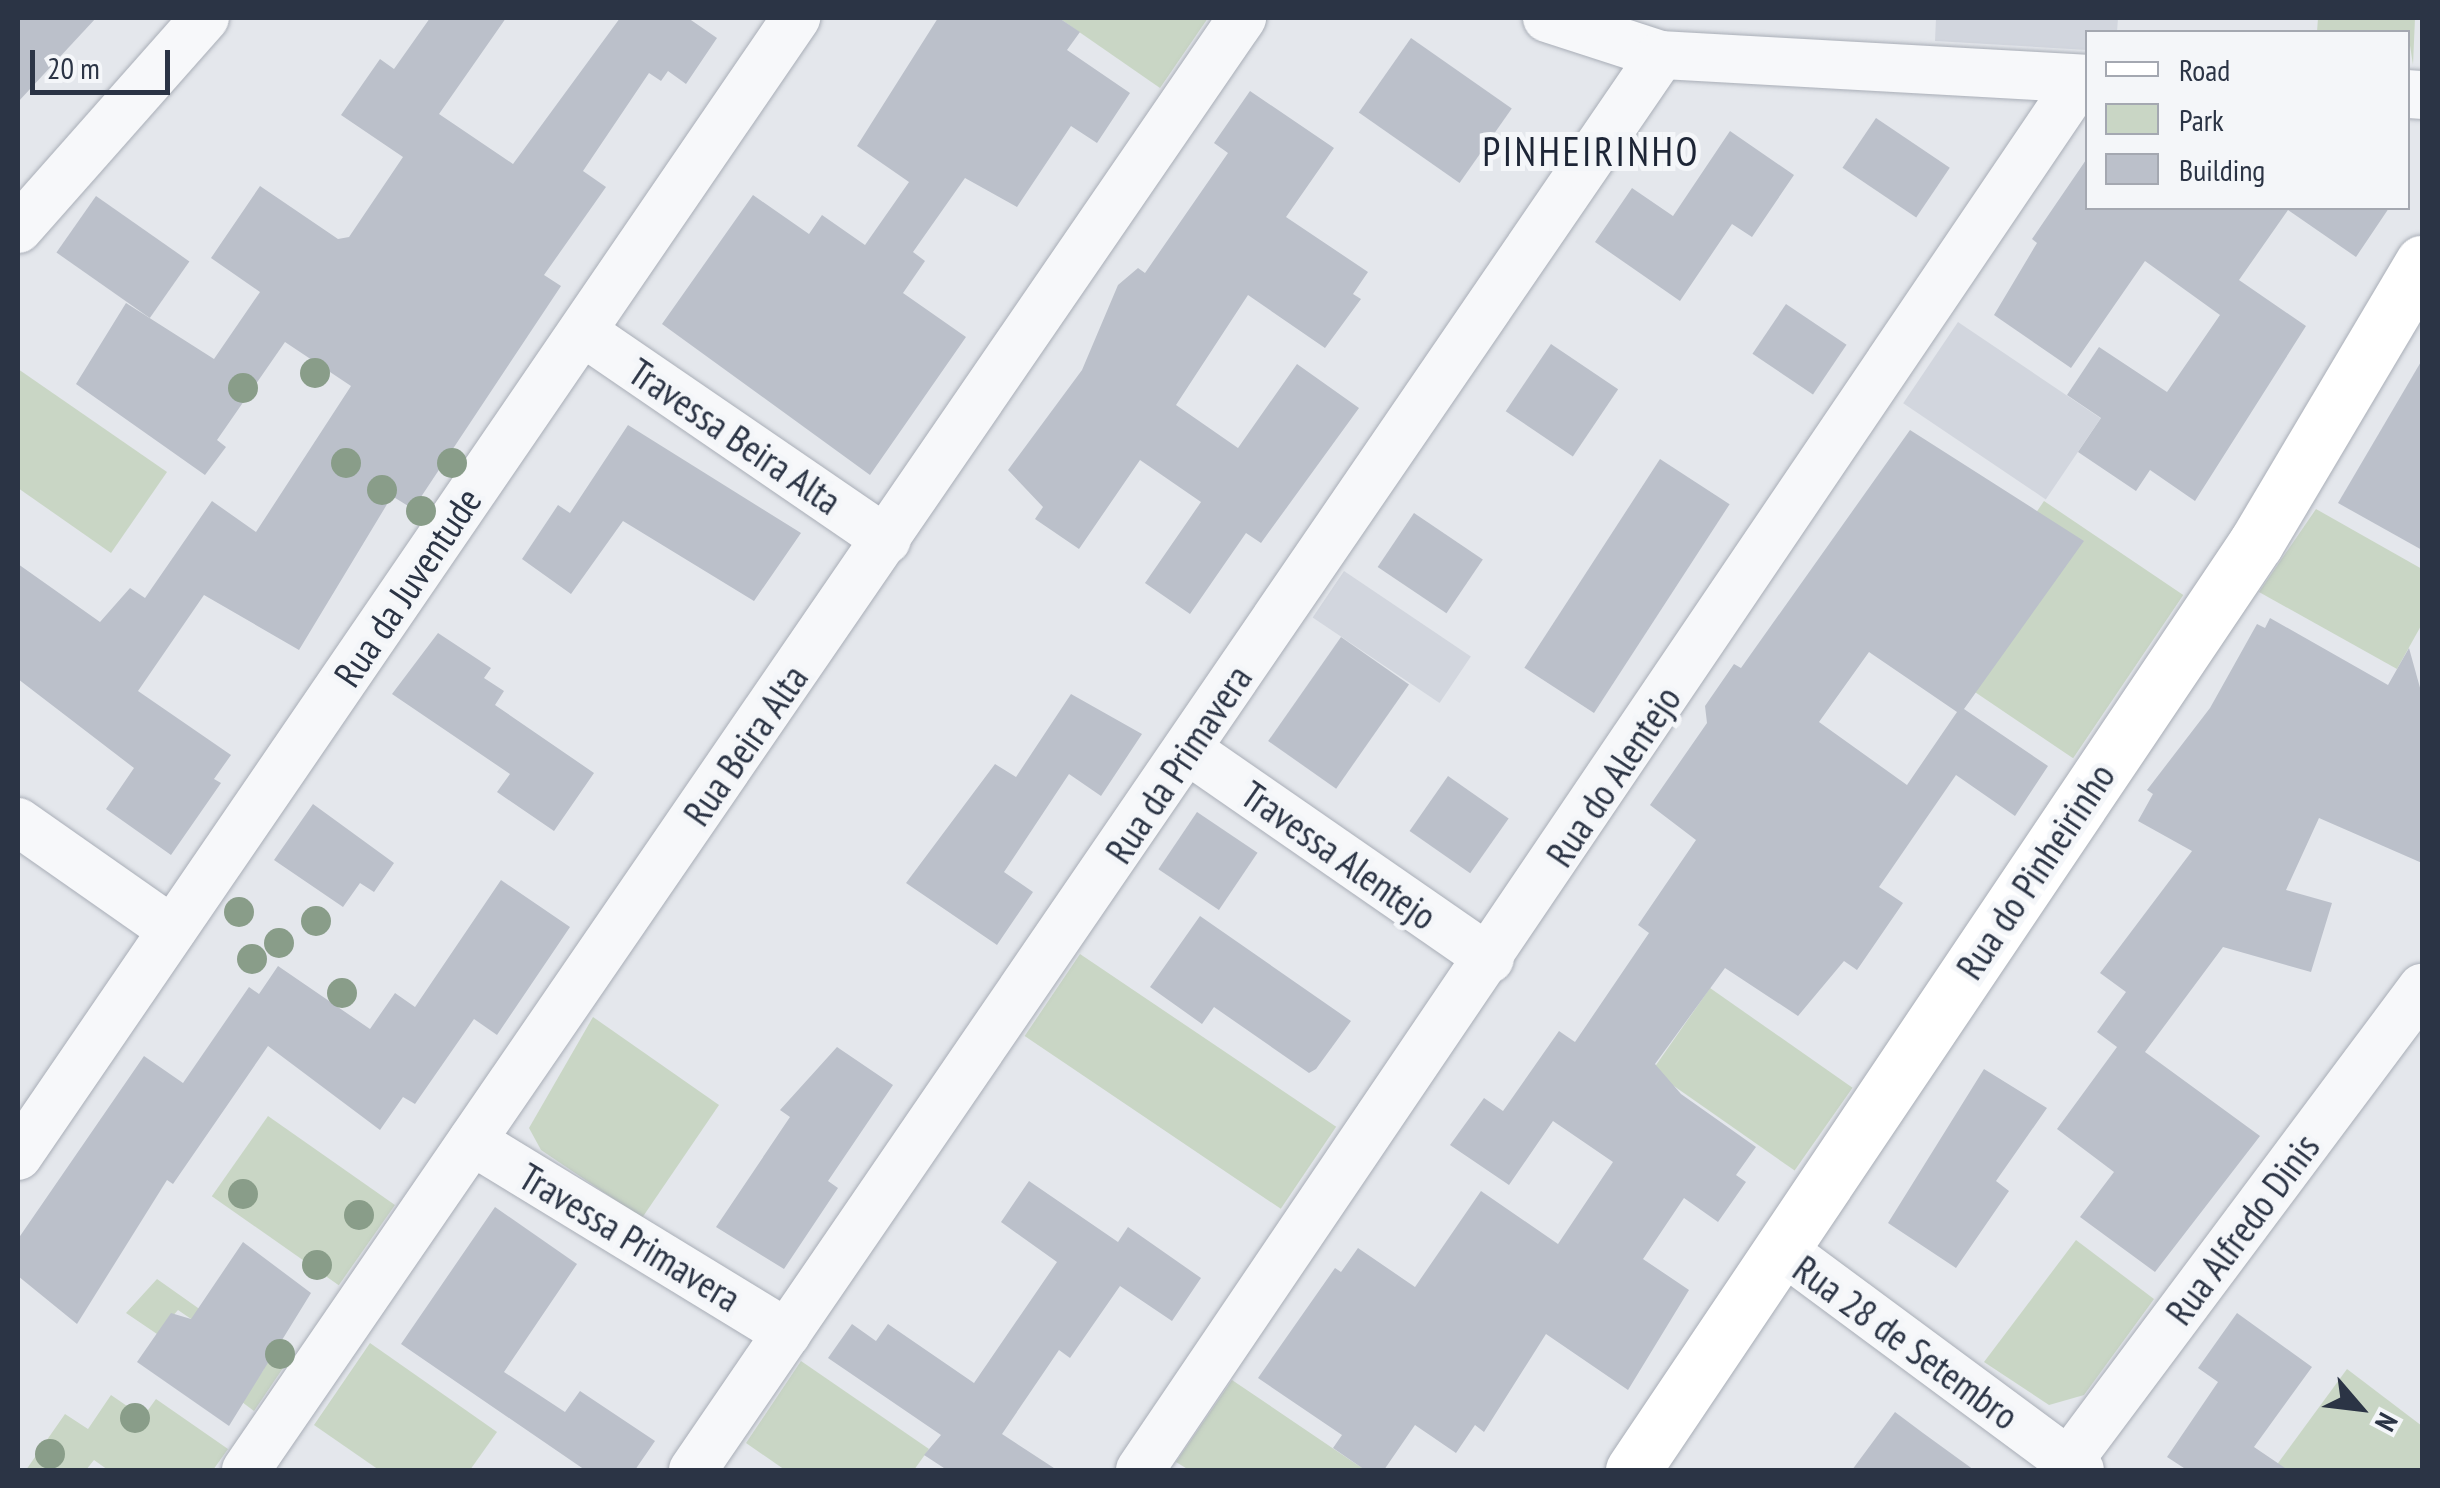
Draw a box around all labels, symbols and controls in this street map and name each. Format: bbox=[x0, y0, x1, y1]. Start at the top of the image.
scale bar bbox=[35, 30, 175, 92]
legend bbox=[2085, 30, 2410, 210]
text: 20 m bbox=[47, 48, 100, 87]
text: Road bbox=[2179, 50, 2230, 89]
text: Park bbox=[2179, 100, 2224, 139]
district label: PINHEIRINHO bbox=[1482, 127, 1700, 175]
text: Building bbox=[2179, 150, 2265, 189]
street label: Travessa Beira Alta bbox=[620, 348, 850, 524]
street label: Rua da Juventude bbox=[324, 479, 490, 695]
street label: Rua Beira Alta bbox=[673, 656, 817, 834]
street label: Rua da Primavera bbox=[1095, 657, 1261, 871]
street label: Rua do Alentejo bbox=[1536, 677, 1690, 875]
street label: Rua do Pinheirinho bbox=[1946, 755, 2124, 987]
street label: Travessa Alentejo bbox=[1232, 771, 1446, 939]
street label: Rua Alfredo Dinis bbox=[2155, 1124, 2329, 1334]
street label: Travessa Primavera bbox=[511, 1153, 749, 1321]
street label: Rua 28 de Setembro bbox=[1785, 1245, 2027, 1439]
north arrow bbox=[2310, 1358, 2410, 1458]
text: N bbox=[2367, 1407, 2407, 1438]

